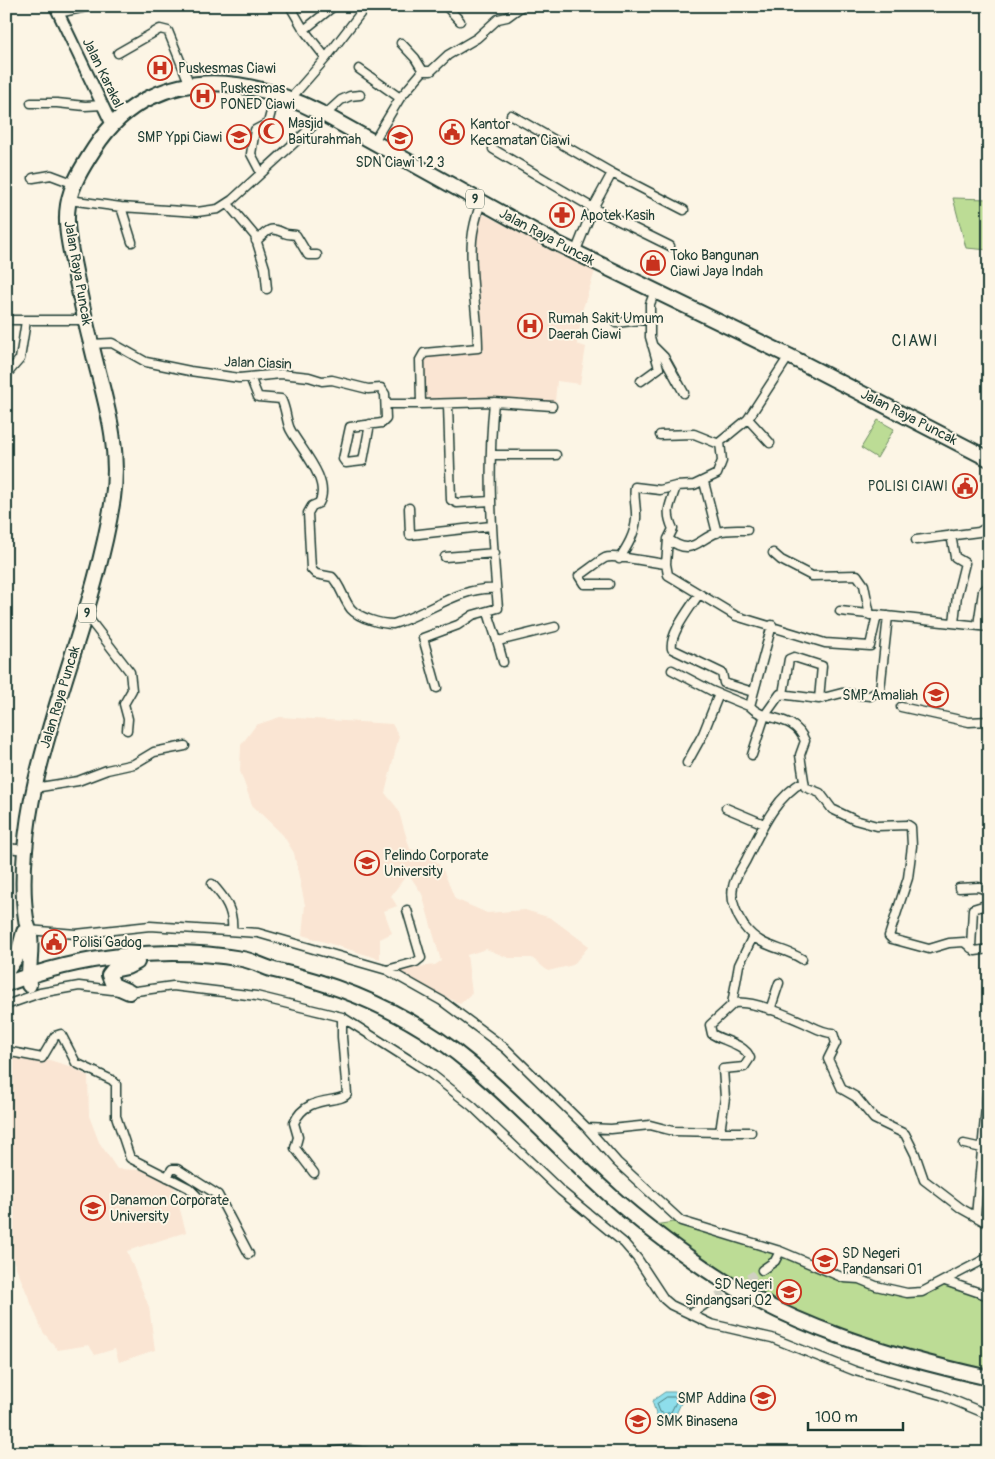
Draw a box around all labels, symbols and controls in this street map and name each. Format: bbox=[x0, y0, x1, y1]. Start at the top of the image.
street label: Jalan Karakal bbox=[79, 35, 127, 111]
hospital icon: Puskesmas Ciawi bbox=[147, 55, 173, 81]
place label: Puskesmas Ciawi bbox=[178, 60, 276, 77]
place label: Puskesmas PONED Ciawi bbox=[220, 80, 295, 113]
hospital icon: Puskesmas PONED Ciawi bbox=[190, 83, 216, 109]
place label: Masjid Baiturahmah bbox=[288, 115, 361, 148]
place label: Kantor Kecamatan Ciawi bbox=[470, 116, 570, 149]
mosque icon: Masjid Baiturahmah bbox=[258, 118, 284, 144]
public building icon: Kantor Kecamatan Ciawi bbox=[439, 119, 465, 145]
school or university icon: SMP Yppi Ciawi bbox=[226, 124, 252, 150]
school or university icon: SDN Ciawi 1 2 3 bbox=[387, 125, 413, 151]
place label: SMP Yppi Ciawi bbox=[137, 129, 222, 146]
place label: SDN Ciawi 1 2 3 bbox=[355, 154, 445, 171]
road number: 9 bbox=[466, 190, 484, 208]
pharmacy icon: Apotek Kasih bbox=[549, 202, 575, 228]
street label: Jalan Raya Puncak bbox=[496, 205, 598, 269]
place label: Apotek Kasih bbox=[580, 207, 655, 224]
street label: Jalan Raya Puncak bbox=[60, 219, 96, 327]
place label: Toko Bangunan Ciawi Jaya Indah bbox=[670, 247, 763, 280]
shop icon: Toko Bangunan Ciawi Jaya Indah bbox=[640, 250, 666, 276]
place label: Rumah Sakit Umum Daerah Ciawi bbox=[548, 310, 664, 343]
hospital icon: Rumah Sakit Umum Daerah Ciawi bbox=[517, 313, 543, 339]
district label: CIAWI bbox=[892, 331, 938, 351]
street label: Jalan Ciasin bbox=[224, 353, 292, 373]
street label: Jalan Raya Puncak bbox=[858, 385, 960, 449]
public building icon: POLISI CIAWI bbox=[952, 473, 978, 499]
place label: POLISI CIAWI bbox=[868, 478, 948, 495]
road number: 9 bbox=[78, 604, 96, 622]
street label: Jalan Raya Puncak bbox=[36, 644, 84, 750]
school or university icon: SMP Amaliah bbox=[923, 682, 949, 708]
place label: SMP Amaliah bbox=[842, 687, 918, 704]
place label: Pelindo Corporate University bbox=[384, 847, 488, 880]
school or university icon: Pelindo Corporate University bbox=[354, 850, 380, 876]
public building icon: Polisi Gadog bbox=[41, 929, 67, 955]
place label: Polisi Gadog bbox=[72, 934, 142, 951]
place label: Danamon Corporate University bbox=[110, 1192, 229, 1225]
school or university icon: Danamon Corporate University bbox=[80, 1195, 106, 1221]
place label: SD Negeri Pandansari 01 bbox=[842, 1245, 922, 1278]
school or university icon: SD Negeri Pandansari 01 bbox=[812, 1248, 838, 1274]
place label: SD Negeri Sindangsari 02 bbox=[685, 1276, 773, 1309]
school or university icon: SD Negeri Sindangsari 02 bbox=[776, 1279, 802, 1305]
school or university icon: SMP Addina bbox=[750, 1385, 776, 1411]
place label: SMP Addina bbox=[677, 1390, 746, 1407]
scale bar bbox=[808, 1399, 902, 1431]
school or university icon: SMK Binasena bbox=[625, 1408, 651, 1434]
text: 100 m bbox=[815, 1408, 858, 1427]
place label: SMK Binasena bbox=[656, 1413, 738, 1430]

